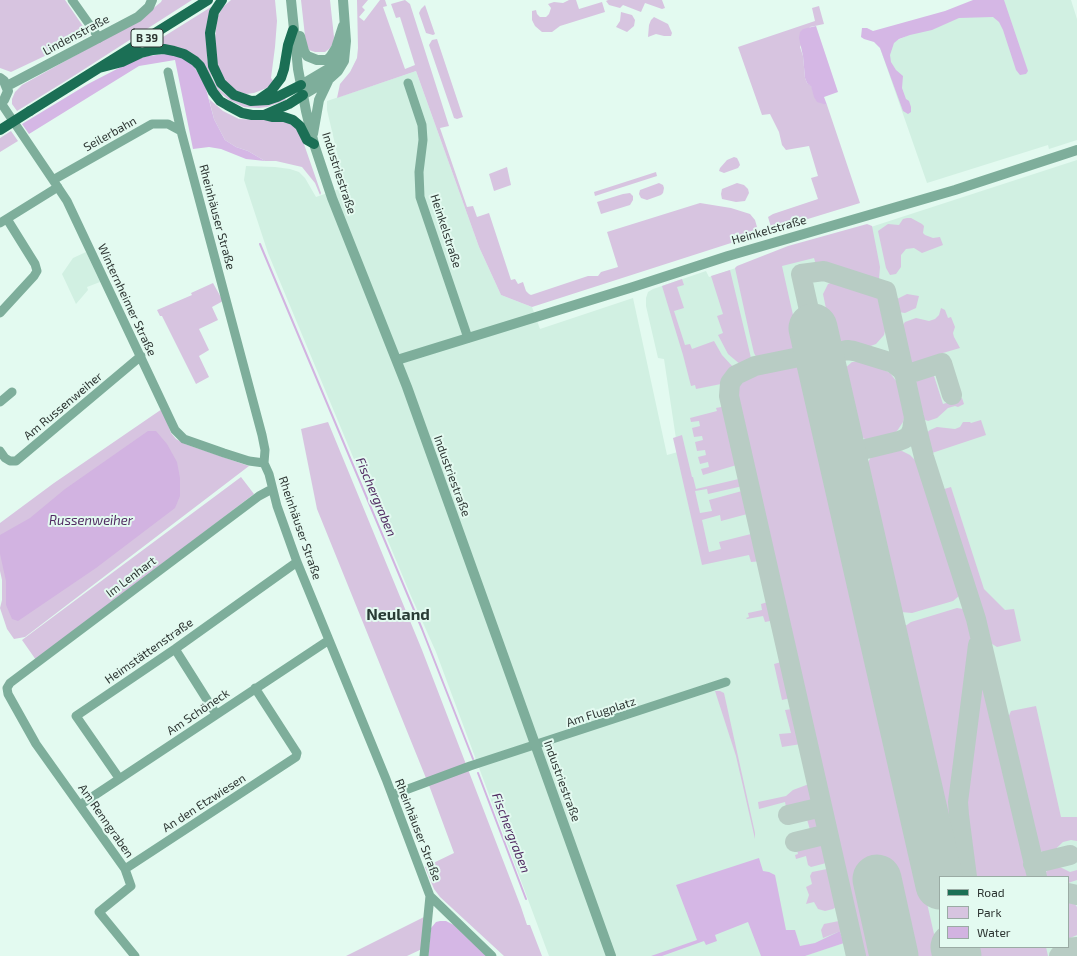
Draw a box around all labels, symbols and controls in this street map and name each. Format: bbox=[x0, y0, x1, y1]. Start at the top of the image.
street label: Lindenstraße bbox=[40, 12, 112, 58]
road number: B 39 bbox=[131, 29, 163, 47]
street label: Seilerbahn bbox=[81, 114, 139, 154]
street label: Industriestraße bbox=[319, 130, 359, 216]
street label: Rheinhäuser Straße bbox=[196, 163, 238, 271]
street label: Heinkelstraße bbox=[427, 192, 465, 270]
street label: Heinkelstraße bbox=[730, 212, 808, 248]
street label: Winternheimer Straße bbox=[95, 242, 159, 358]
street label: Am Russenweiher bbox=[21, 369, 105, 443]
street label: Industriestraße bbox=[431, 433, 473, 519]
water label: Fischergraben bbox=[352, 455, 400, 539]
street label: Rheinhäuser Straße bbox=[276, 474, 324, 582]
water label: Russenweiher bbox=[49, 513, 133, 529]
street label: Im Lenhart bbox=[103, 554, 159, 600]
district label: Neuland bbox=[366, 605, 430, 625]
street label: Heimstättenstraße bbox=[102, 615, 196, 687]
street label: Am Schöneck bbox=[164, 686, 232, 738]
street label: Am Flugplatz bbox=[565, 694, 637, 730]
street label: Industriestraße bbox=[541, 738, 583, 824]
street label: An den Etzwiesen bbox=[160, 771, 248, 835]
street label: Rheinhäuser Straße bbox=[392, 777, 444, 883]
street label: Am Renngraben bbox=[75, 781, 137, 861]
water label: Fischergraben bbox=[489, 791, 533, 875]
legend bbox=[939, 876, 1069, 948]
text: Road bbox=[977, 885, 1005, 899]
text: Park bbox=[977, 905, 1002, 919]
text: Water bbox=[977, 925, 1011, 939]

